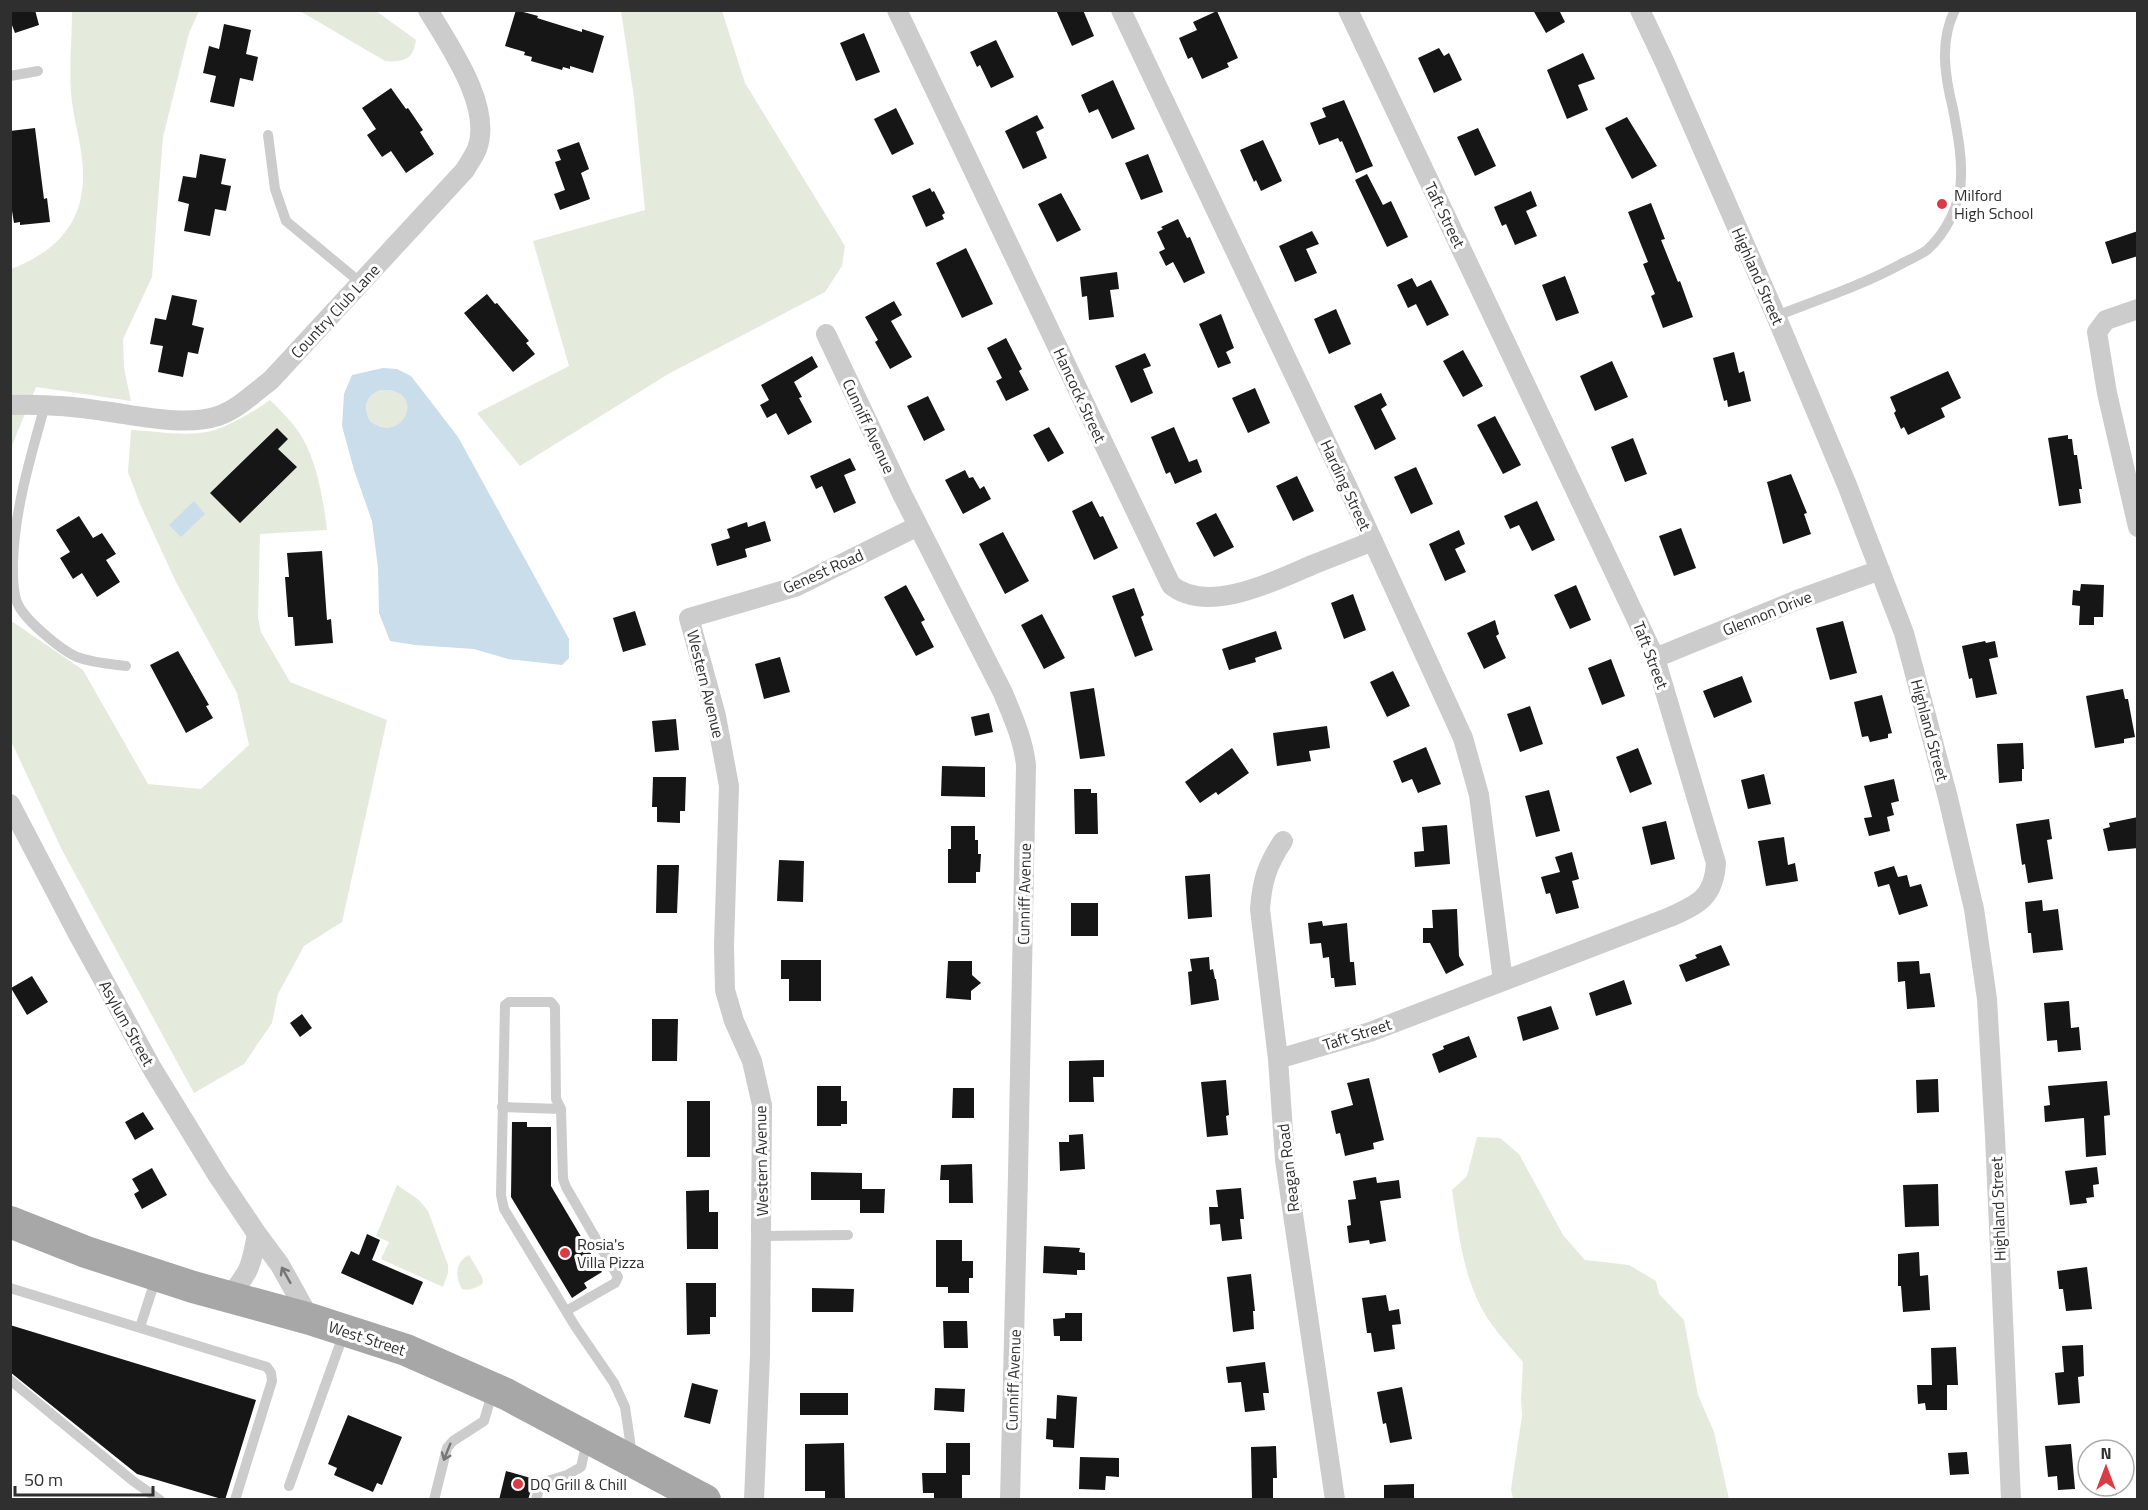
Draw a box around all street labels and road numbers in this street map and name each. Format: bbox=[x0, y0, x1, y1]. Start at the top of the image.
street label: Taft Street bbox=[1419, 178, 1471, 252]
street label: Highland Street bbox=[1726, 223, 1790, 329]
street label: Country Club Lane bbox=[285, 258, 385, 364]
street label: Hancock Street bbox=[1048, 344, 1113, 447]
street label: Cunniff Avenue bbox=[837, 375, 901, 477]
street label: Harding Street bbox=[1314, 436, 1378, 535]
street label: Genest Road bbox=[779, 543, 867, 599]
street label: Glennon Drive bbox=[1719, 584, 1815, 642]
street label: Taft Street bbox=[1627, 618, 1675, 693]
street label: Western Avenue bbox=[681, 627, 731, 741]
street label: Highland Street bbox=[1905, 676, 1955, 784]
street label: Cunniff Avenue bbox=[1011, 843, 1037, 945]
street label: Asylum Street bbox=[93, 976, 161, 1071]
street label: Taft Street bbox=[1320, 1012, 1395, 1056]
street label: Western Avenue bbox=[748, 1105, 774, 1217]
street label: Reagan Road bbox=[1271, 1122, 1305, 1214]
street label: Highland Street bbox=[1984, 1156, 2012, 1262]
street label: West Street bbox=[325, 1314, 409, 1362]
street label: Cunniff Avenue bbox=[999, 1329, 1027, 1431]

